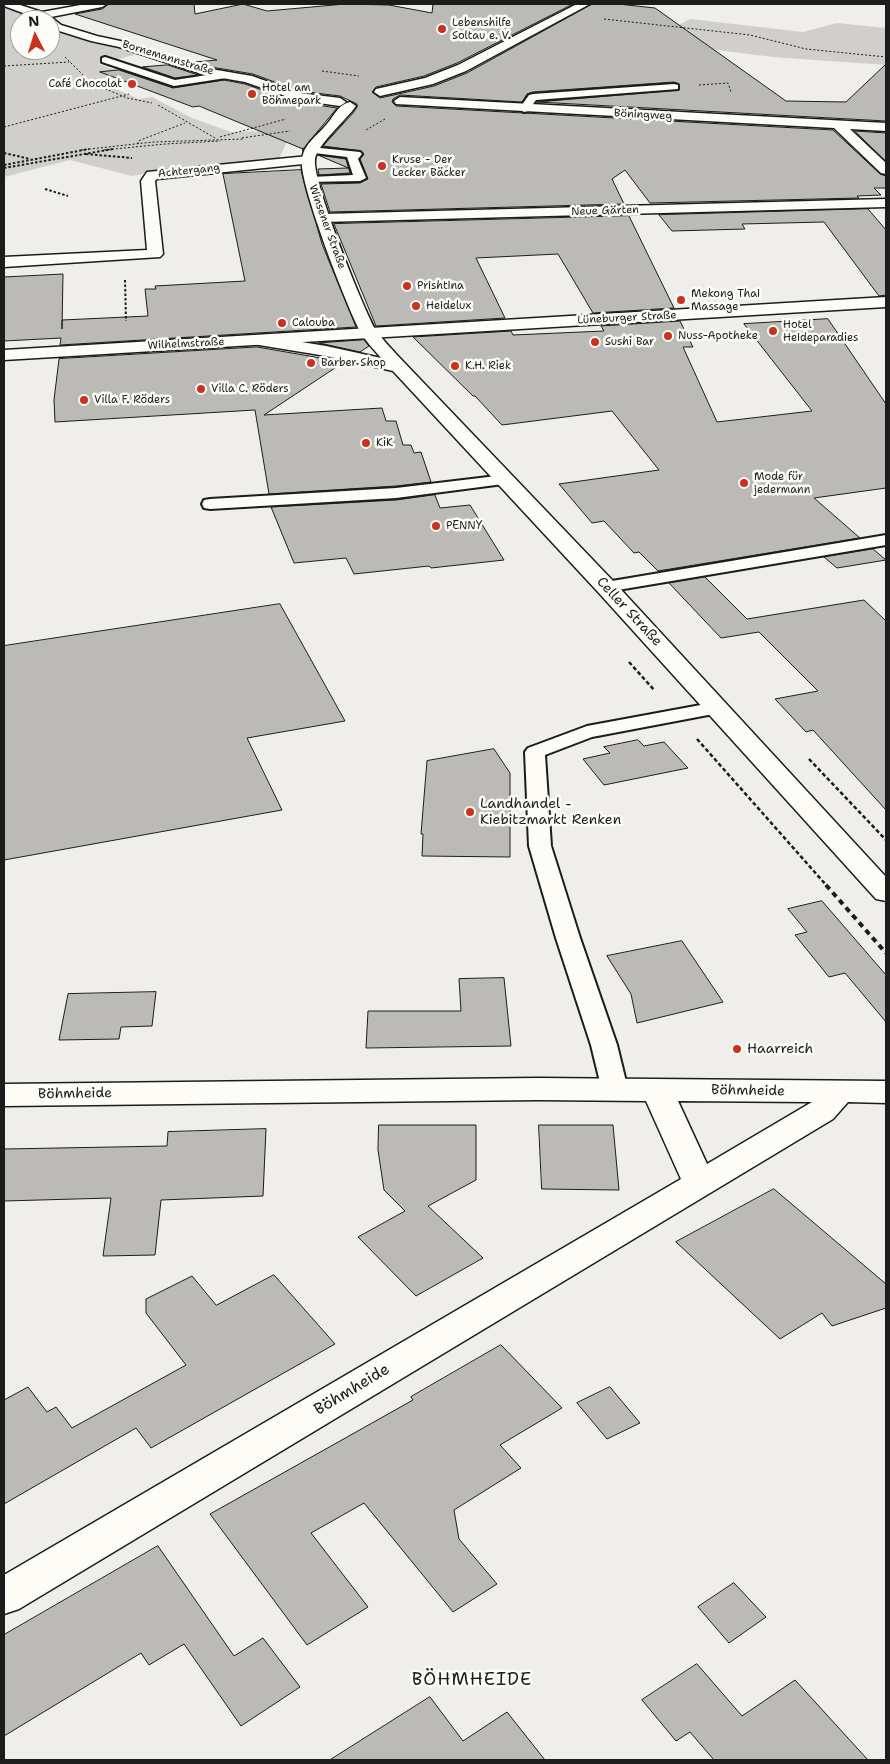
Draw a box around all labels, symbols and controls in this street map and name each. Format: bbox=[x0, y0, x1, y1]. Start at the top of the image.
north arrow bbox=[10, 10, 60, 60]
text: N bbox=[27, 12, 40, 31]
place label: Lebenshilfe Soltau e. V. bbox=[452, 16, 511, 42]
marker: Lebenshilfe Soltau e. V. bbox=[436, 23, 448, 35]
street label: Bornemannstraße bbox=[121, 38, 215, 78]
place label: Café Chocolat bbox=[48, 77, 122, 91]
marker: Café Chocolat bbox=[126, 78, 138, 90]
place label: Hotel am Böhmepark bbox=[262, 81, 321, 107]
marker: Hotel am Böhmepark bbox=[246, 88, 258, 100]
street label: Böningweg bbox=[614, 107, 672, 123]
place label: Kruse - Der Lecker Bäcker bbox=[392, 153, 466, 179]
marker: Kruse - Der Lecker Bäcker bbox=[376, 160, 388, 172]
street label: Achtergang bbox=[157, 161, 221, 181]
street label: Winsener Straße bbox=[306, 183, 348, 271]
street label: Neue Gärten bbox=[571, 203, 639, 219]
place label: Prishtina bbox=[417, 279, 464, 293]
marker: Prishtina bbox=[401, 280, 413, 292]
place label: Mekong Thai Massage bbox=[691, 287, 760, 313]
marker: Mekong Thai Massage bbox=[675, 294, 687, 306]
place label: Heidelux bbox=[426, 299, 471, 313]
marker: Heidelux bbox=[410, 300, 422, 312]
street label: Lüneburger Straße bbox=[577, 309, 677, 327]
place label: Calouba bbox=[292, 316, 335, 330]
marker: Calouba bbox=[276, 317, 288, 329]
place label: Hotel Heideparadies bbox=[783, 318, 858, 344]
marker: Hotel Heideparadies bbox=[767, 325, 779, 337]
place label: Nuss-Apotheke bbox=[678, 329, 758, 343]
marker: Nuss-Apotheke bbox=[662, 330, 674, 342]
street label: Wilhelmstraße bbox=[147, 335, 225, 353]
place label: Sushi Bar bbox=[605, 335, 654, 349]
marker: Sushi Bar bbox=[589, 336, 601, 348]
place label: Barber Shop bbox=[321, 356, 386, 370]
marker: Barber Shop bbox=[305, 357, 317, 369]
place label: K.H. Riek bbox=[465, 359, 511, 373]
marker: K.H. Riek bbox=[449, 360, 461, 372]
place label: Villa C. Röders bbox=[211, 382, 289, 396]
marker: Villa C. Röders bbox=[195, 383, 207, 395]
place label: Villa F. Röders bbox=[94, 393, 170, 407]
marker: Villa F. Röders bbox=[78, 394, 90, 406]
place label: KiK bbox=[376, 436, 393, 450]
marker: KiK bbox=[360, 437, 372, 449]
place label: Mode für jedermann bbox=[754, 470, 810, 496]
marker: Mode für jedermann bbox=[738, 477, 750, 489]
place label: PENNY bbox=[446, 519, 482, 533]
marker: PENNY bbox=[430, 520, 442, 532]
street label: Celler Straße bbox=[593, 574, 665, 650]
place label: Landhandel - Kiebitzmarkt Renken bbox=[480, 796, 621, 829]
marker: Landhandel - Kiebitzmarkt Renken bbox=[464, 806, 476, 818]
place label: Haarreich bbox=[747, 1041, 813, 1057]
marker: Haarreich bbox=[731, 1043, 743, 1055]
street label: Böhmheide bbox=[711, 1082, 785, 1100]
street label: Böhmheide bbox=[38, 1085, 112, 1103]
street label: Böhmheide bbox=[311, 1360, 393, 1420]
district label: BÖHMHEIDE bbox=[411, 1669, 533, 1691]

